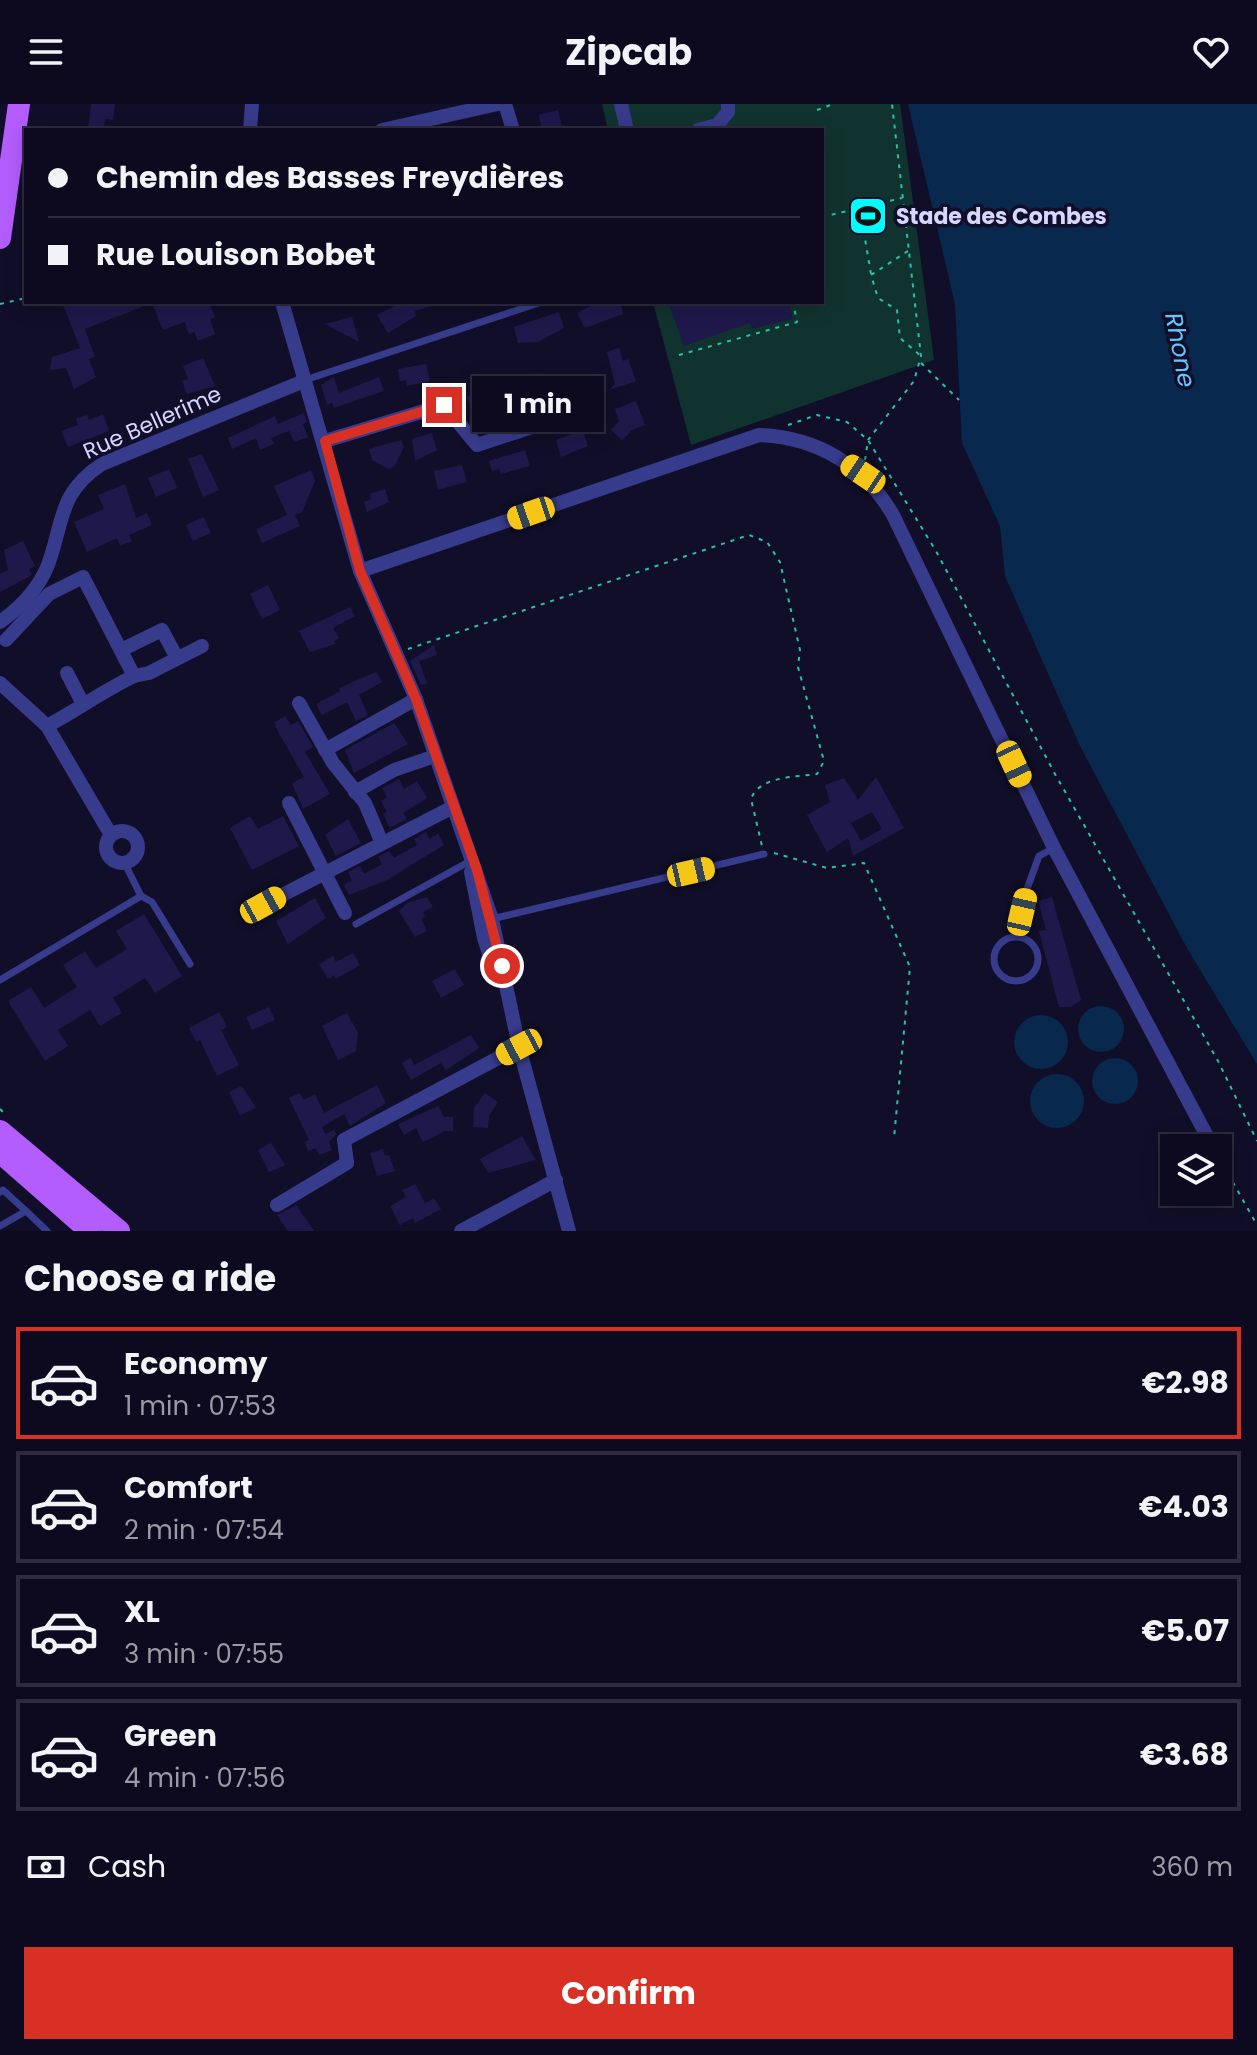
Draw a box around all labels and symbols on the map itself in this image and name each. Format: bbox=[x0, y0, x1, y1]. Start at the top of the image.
sports icon: Stade des Combes bbox=[847, 195, 889, 237]
place label: Stade des Combes bbox=[896, 201, 1107, 232]
water label: Rhone bbox=[1157, 310, 1204, 390]
callout: 1 min bbox=[472, 377, 604, 433]
street label: Rue Bellerime bbox=[78, 378, 226, 467]
route end bbox=[426, 387, 462, 423]
car bbox=[836, 451, 890, 497]
car bbox=[504, 494, 558, 532]
car bbox=[993, 737, 1035, 791]
car bbox=[665, 855, 717, 889]
car bbox=[236, 883, 290, 927]
car bbox=[1005, 886, 1039, 938]
route start bbox=[484, 948, 520, 984]
car bbox=[492, 1025, 546, 1069]

